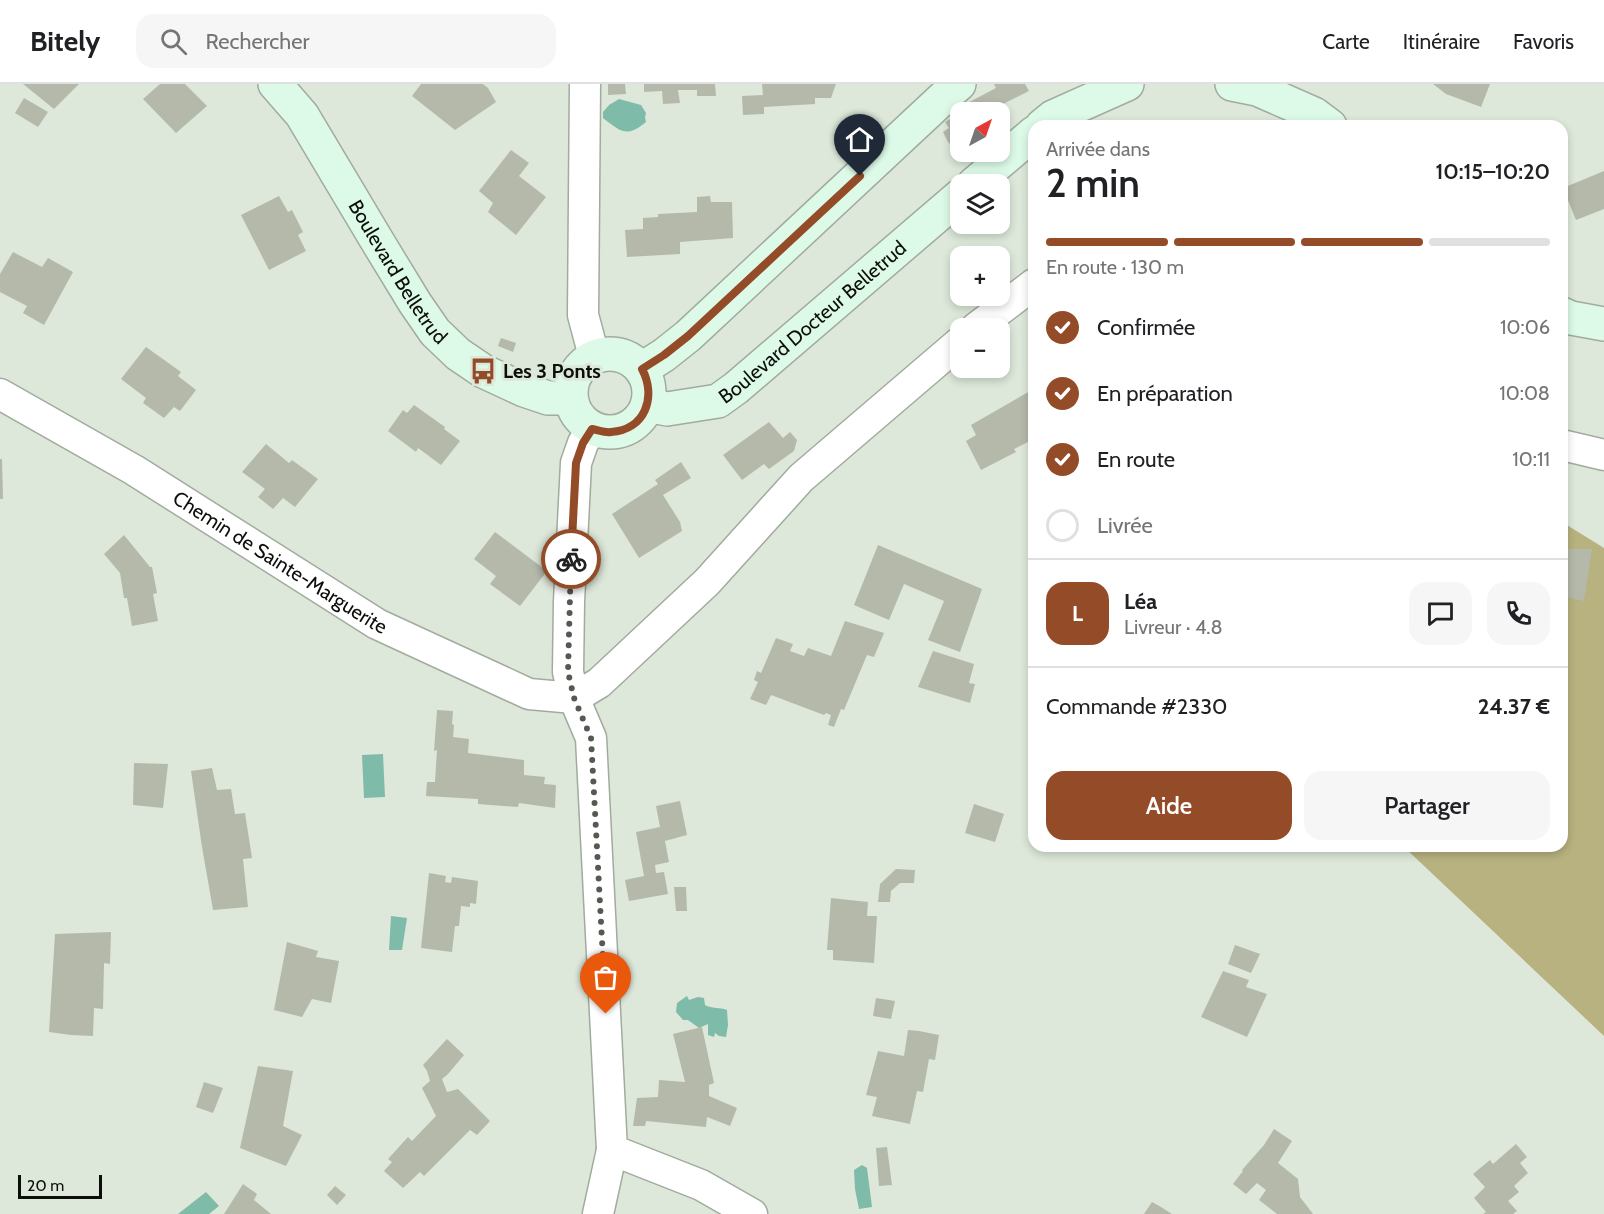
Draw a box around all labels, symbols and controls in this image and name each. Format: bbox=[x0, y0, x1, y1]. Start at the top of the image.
search box bbox=[136, 14, 556, 68]
text: Bitely bbox=[30, 24, 100, 58]
icon: search bbox=[157, 25, 190, 58]
text: Rechercher bbox=[205, 28, 310, 55]
text: Carte bbox=[1322, 29, 1370, 54]
text: Itinéraire bbox=[1403, 29, 1480, 54]
text: Favoris bbox=[1513, 29, 1574, 54]
north arrow bbox=[950, 102, 1010, 162]
map controls bbox=[950, 102, 1010, 378]
pin bbox=[834, 114, 885, 176]
icon: home bbox=[843, 123, 876, 156]
text: Arrivée dans bbox=[1046, 137, 1150, 161]
text: 10:15–10:20 bbox=[1435, 158, 1550, 185]
text: 2 min bbox=[1046, 159, 1140, 207]
button: layers bbox=[950, 174, 1010, 234]
street label: Boulevard Belletrud bbox=[343, 196, 452, 349]
street label: Boulevard Docteur Belletrud bbox=[714, 236, 911, 409]
button: + bbox=[950, 246, 1010, 306]
text: En route · 130 m bbox=[1046, 255, 1184, 279]
icon: check bbox=[1046, 311, 1079, 344]
text: Confirmée bbox=[1097, 314, 1195, 341]
text: 10:06 bbox=[1500, 315, 1550, 339]
button: − bbox=[950, 318, 1010, 378]
bus stop icon: Les 3 Ponts bbox=[468, 356, 498, 386]
place label: Les 3 Ponts bbox=[503, 359, 601, 383]
icon: check bbox=[1046, 377, 1079, 410]
text: En préparation bbox=[1097, 380, 1233, 407]
text: 10:08 bbox=[1499, 381, 1550, 405]
icon: check bbox=[1046, 443, 1079, 476]
text: En route bbox=[1097, 446, 1175, 473]
text: 10:11 bbox=[1512, 447, 1550, 471]
street label: Chemin de Sainte-Marguerite bbox=[169, 486, 391, 639]
text: Livrée bbox=[1097, 512, 1153, 539]
courier bbox=[541, 529, 601, 589]
icon: bike bbox=[555, 543, 588, 576]
button: chat bbox=[1409, 582, 1472, 645]
button: phone bbox=[1487, 582, 1550, 645]
text: Léa bbox=[1124, 588, 1157, 615]
text: L bbox=[1072, 600, 1083, 627]
text: Livreur · 4.8 bbox=[1124, 615, 1223, 639]
text: Commande #2330 bbox=[1046, 693, 1227, 720]
text: 24.37 € bbox=[1478, 693, 1550, 720]
button: Aide bbox=[1046, 771, 1292, 840]
button: Partager bbox=[1304, 771, 1550, 840]
pin bbox=[580, 952, 631, 1014]
icon: bag bbox=[589, 961, 622, 994]
scale bar bbox=[18, 1172, 102, 1200]
text: 20 m bbox=[27, 1176, 64, 1195]

